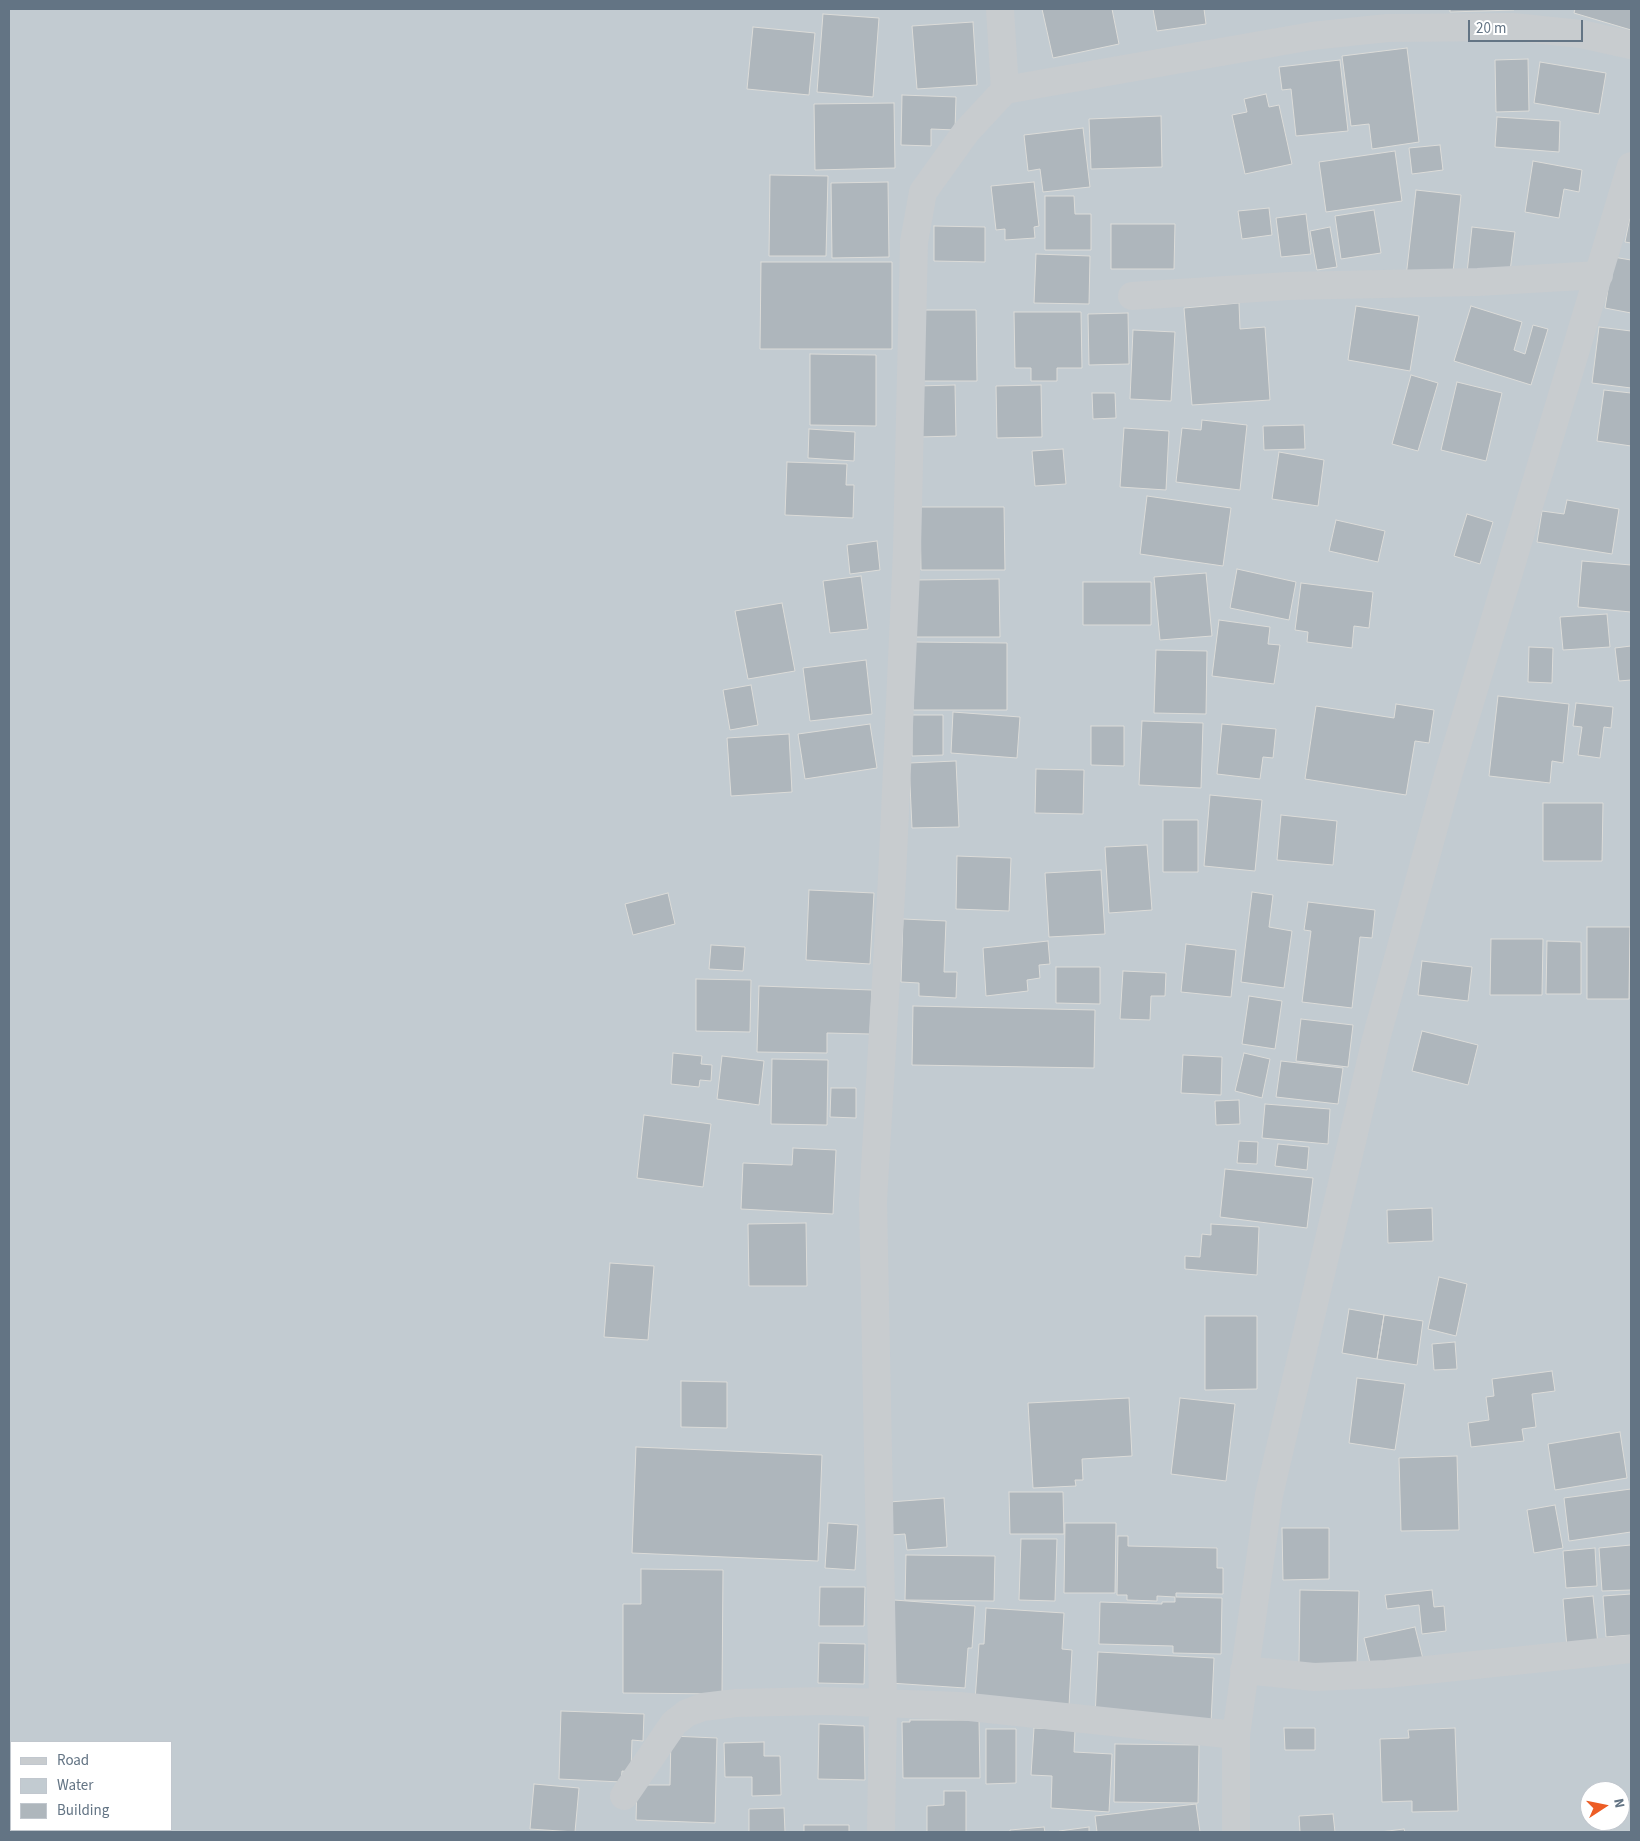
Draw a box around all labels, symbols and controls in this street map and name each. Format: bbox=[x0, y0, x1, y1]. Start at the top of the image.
scale bar bbox=[1470, 10, 1585, 42]
text: 20 m bbox=[1476, 18, 1506, 39]
legend bbox=[10, 1741, 172, 1831]
text: Road bbox=[57, 1750, 89, 1771]
text: Water bbox=[57, 1775, 93, 1796]
north arrow bbox=[1580, 1781, 1630, 1831]
text: N bbox=[1608, 1797, 1629, 1810]
text: Building bbox=[57, 1800, 109, 1821]

